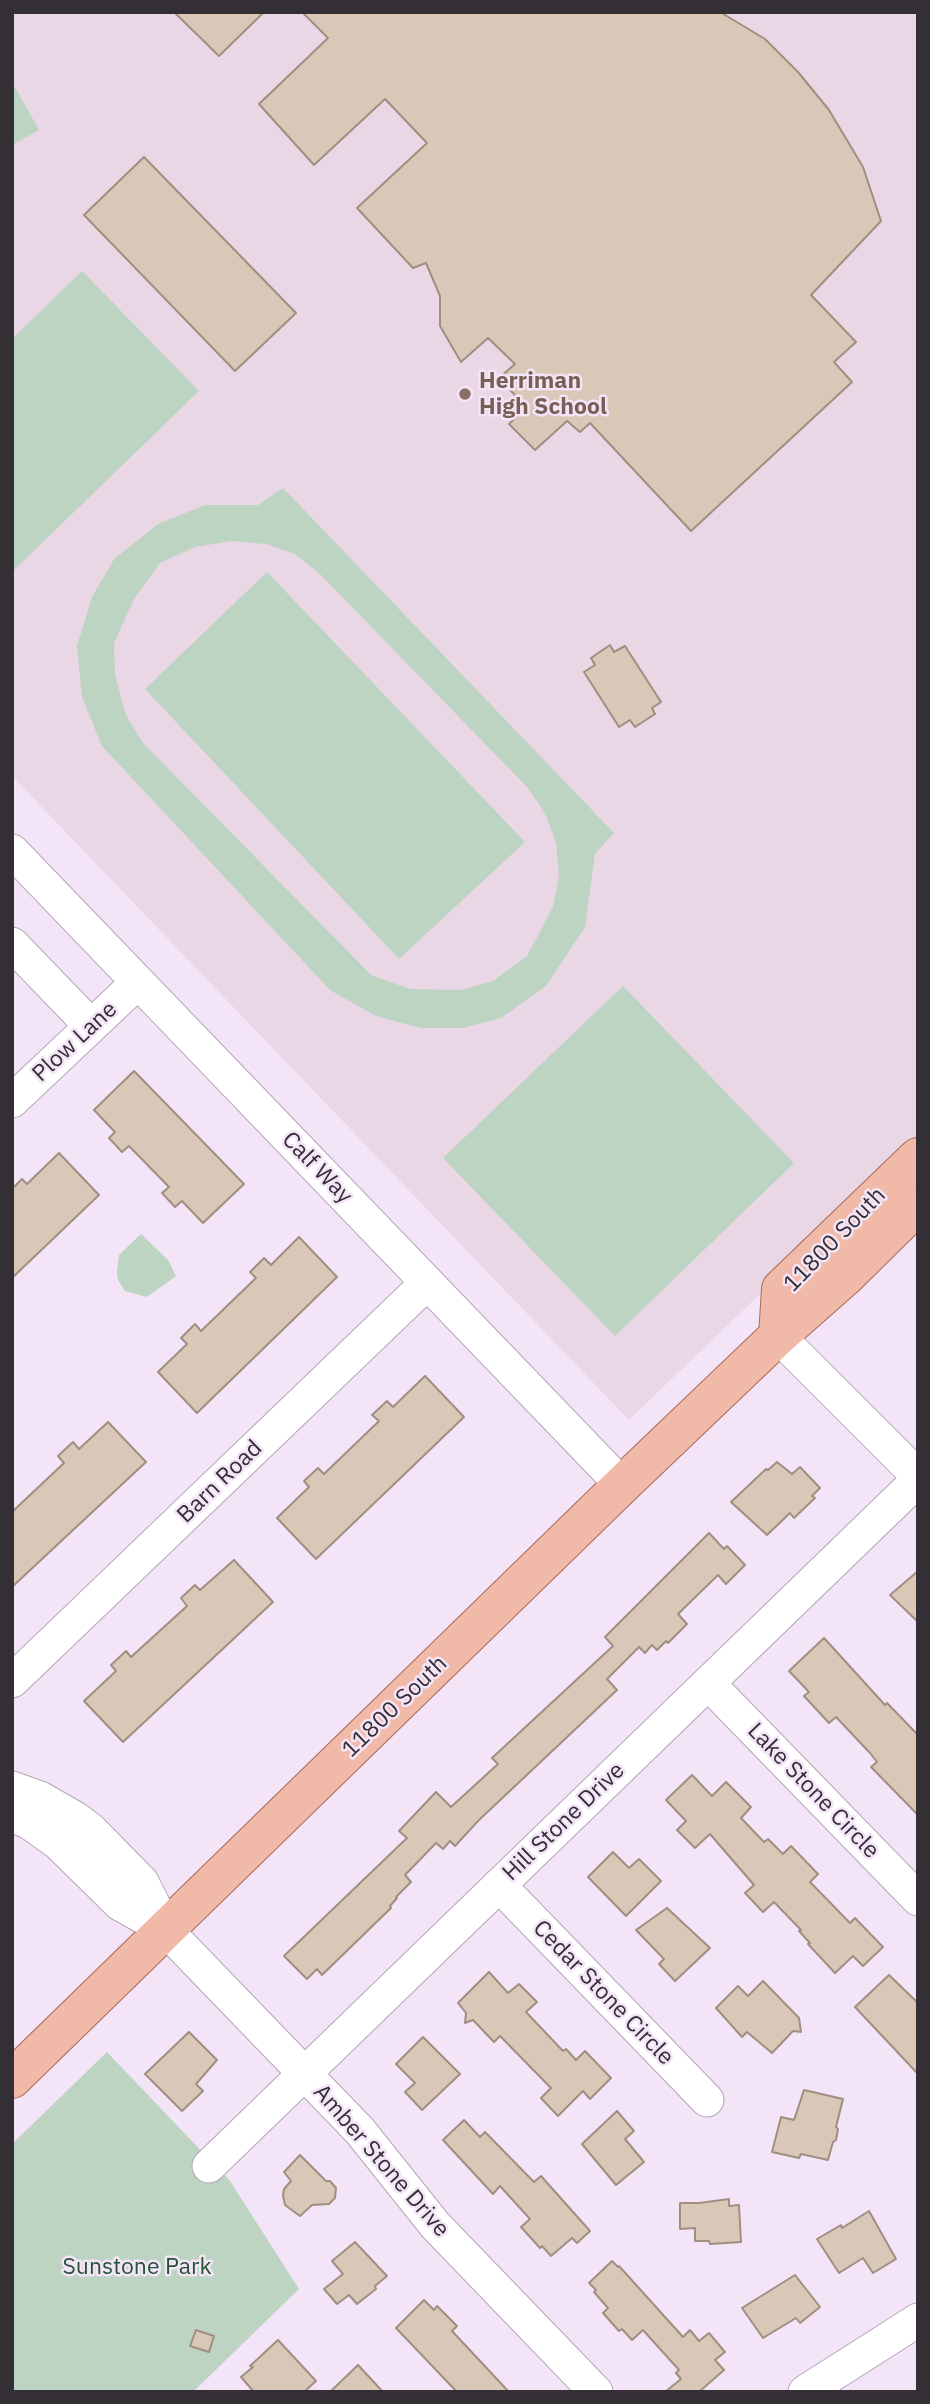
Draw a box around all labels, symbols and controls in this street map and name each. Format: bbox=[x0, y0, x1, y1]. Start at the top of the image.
place label: Herriman High School bbox=[479, 367, 607, 421]
marker: Herriman High School bbox=[457, 386, 473, 402]
street label: Plow Lane bbox=[27, 996, 123, 1088]
street label: Calf Way bbox=[276, 1126, 358, 1210]
street label: 11800 South bbox=[778, 1182, 892, 1298]
street label: Barn Road bbox=[172, 1435, 268, 1529]
street label: 11800 South bbox=[337, 1650, 453, 1764]
street label: Lake Stone Circle bbox=[741, 1717, 885, 1865]
street label: Hill Stone Drive bbox=[497, 1757, 631, 1887]
street label: Cedar Stone Circle bbox=[527, 1915, 679, 2071]
street label: Amber Stone Drive bbox=[307, 2079, 455, 2243]
park label: Sunstone Park bbox=[62, 2253, 212, 2281]

